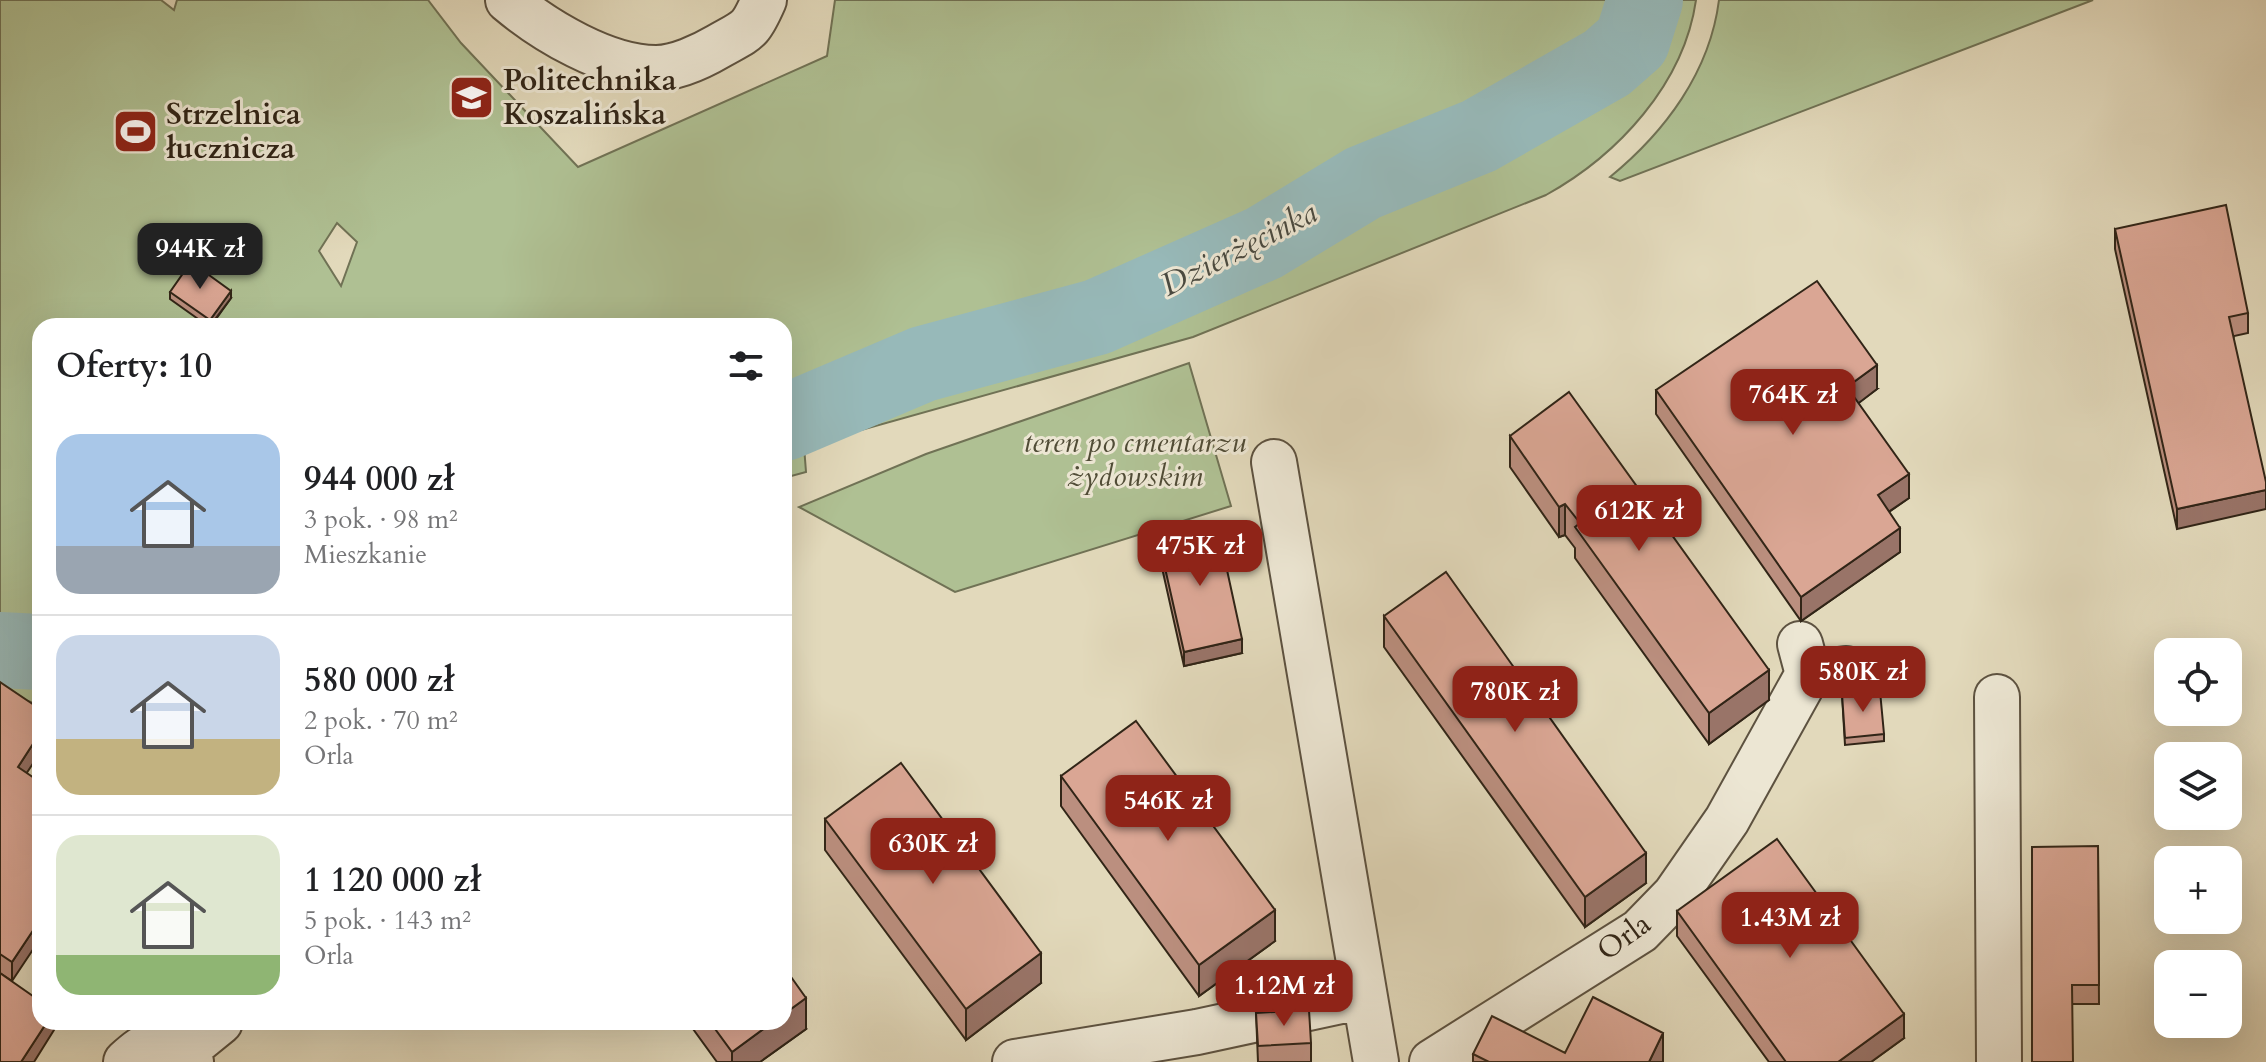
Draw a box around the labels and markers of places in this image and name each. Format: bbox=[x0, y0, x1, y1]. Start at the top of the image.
place label: Politechnika Koszalińska bbox=[503, 60, 677, 135]
school or university icon: Politechnika Koszalińska bbox=[448, 73, 496, 121]
place label: Strzelnica łucznicza bbox=[166, 94, 301, 169]
sports icon: Strzelnica łucznicza bbox=[111, 107, 159, 155]
pin: 944K zł bbox=[126, 223, 274, 291]
pin: 764K zł bbox=[1719, 369, 1867, 437]
pin: 612K zł bbox=[1565, 485, 1713, 553]
pin: 475K zł bbox=[1126, 520, 1274, 588]
pin: 580K zł bbox=[1789, 646, 1937, 714]
pin: 780K zł bbox=[1441, 666, 1589, 734]
pin: 546K zł bbox=[1094, 775, 1242, 843]
pin: 630K zł bbox=[859, 818, 1007, 886]
pin: 1.43M zł bbox=[1707, 892, 1873, 960]
pin: 1.12M zł bbox=[1201, 960, 1367, 1028]

